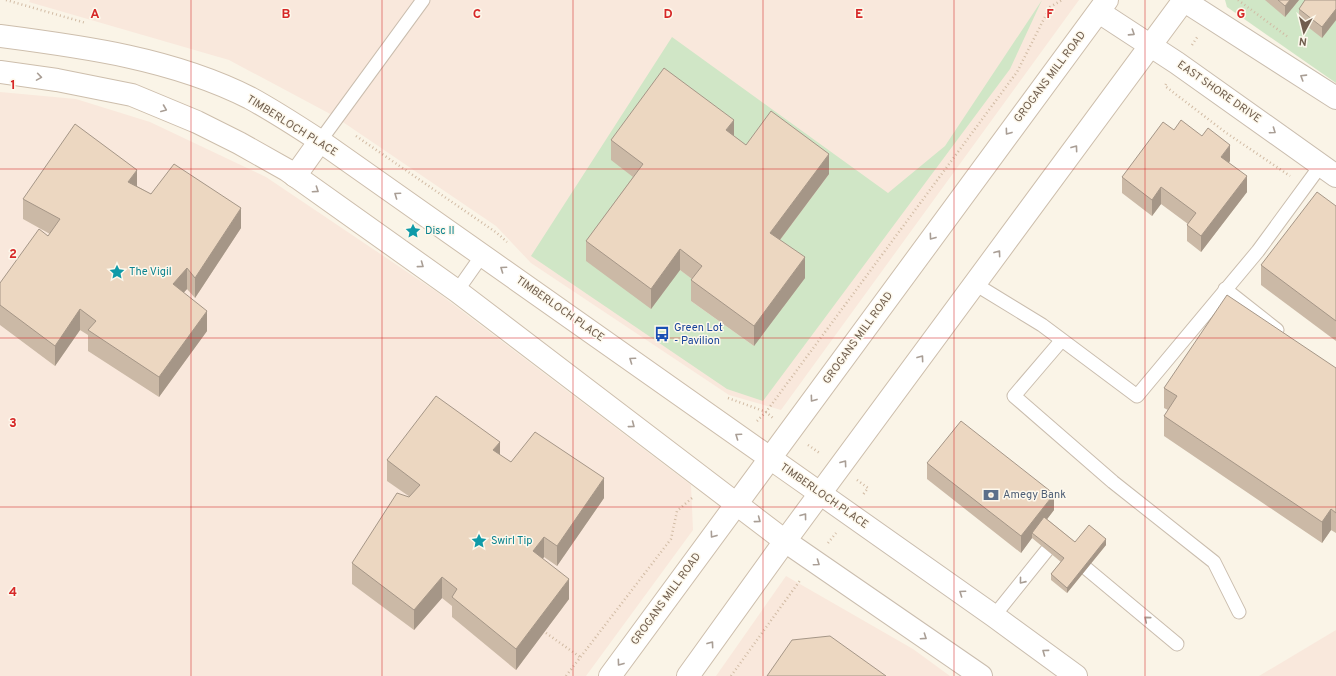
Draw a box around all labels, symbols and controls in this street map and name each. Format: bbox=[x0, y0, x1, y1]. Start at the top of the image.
text: A bbox=[90, 7, 100, 23]
text: B bbox=[282, 7, 291, 23]
text: C bbox=[473, 7, 481, 23]
text: D bbox=[663, 7, 673, 23]
text: E bbox=[855, 7, 863, 23]
text: F bbox=[1046, 7, 1054, 23]
text: G bbox=[1237, 7, 1246, 23]
north arrow bbox=[1284, 12, 1324, 52]
one-way arrow bbox=[1128, 28, 1135, 36]
street label: GROGANS MILL ROAD bbox=[1011, 29, 1089, 125]
text: N bbox=[1298, 34, 1308, 48]
street label: EAST SHORE DRIVE bbox=[1174, 58, 1264, 126]
one-way arrow bbox=[36, 72, 42, 81]
one-way arrow bbox=[1300, 74, 1307, 82]
text: 1 bbox=[10, 78, 16, 94]
street label: TIMBERLOCH PLACE bbox=[244, 92, 340, 160]
one-way arrow bbox=[161, 104, 168, 112]
one-way arrow bbox=[1269, 126, 1276, 134]
one-way arrow bbox=[1006, 128, 1013, 135]
one-way arrow bbox=[1070, 146, 1077, 153]
one-way arrow bbox=[311, 185, 318, 192]
one-way arrow bbox=[394, 192, 401, 200]
place icon: Disc II bbox=[404, 222, 422, 240]
place label: Disc II bbox=[425, 224, 455, 238]
one-way arrow bbox=[930, 233, 937, 240]
text: 2 bbox=[9, 247, 17, 263]
one-way arrow bbox=[993, 251, 1000, 258]
one-way arrow bbox=[417, 260, 424, 267]
place icon: The Vigil bbox=[108, 263, 126, 281]
place label: The Vigil bbox=[129, 265, 172, 279]
one-way arrow bbox=[501, 267, 508, 274]
street label: TIMBERLOCH PLACE bbox=[513, 273, 607, 345]
street label: GROGANS MILL ROAD bbox=[820, 289, 896, 387]
place label: Green Lot - Pavilion bbox=[674, 321, 723, 348]
bus stop icon: Green Lot - Pavilion bbox=[653, 325, 671, 343]
one-way arrow bbox=[916, 355, 924, 362]
one-way arrow bbox=[630, 358, 637, 365]
one-way arrow bbox=[811, 394, 818, 401]
text: 3 bbox=[9, 416, 17, 432]
one-way arrow bbox=[628, 420, 635, 427]
one-way arrow bbox=[735, 433, 742, 441]
street label: TIMBERLOCH PLACE bbox=[777, 460, 871, 532]
one-way arrow bbox=[839, 460, 846, 467]
bank icon: Amegy Bank bbox=[982, 486, 1000, 504]
place label: Amegy Bank bbox=[1003, 488, 1066, 502]
one-way arrow bbox=[799, 514, 806, 521]
one-way arrow bbox=[754, 515, 761, 523]
one-way arrow bbox=[710, 531, 718, 538]
place icon: Swirl Tip bbox=[470, 532, 488, 550]
place label: Swirl Tip bbox=[491, 534, 533, 548]
street label: GROGANS MILL ROAD bbox=[628, 550, 704, 648]
one-way arrow bbox=[813, 558, 820, 565]
one-way arrow bbox=[1020, 576, 1027, 583]
text: 4 bbox=[9, 585, 17, 601]
one-way arrow bbox=[960, 591, 967, 598]
one-way arrow bbox=[1144, 617, 1151, 624]
one-way arrow bbox=[920, 632, 927, 639]
one-way arrow bbox=[706, 642, 713, 649]
one-way arrow bbox=[1042, 650, 1049, 657]
one-way arrow bbox=[618, 658, 625, 665]

